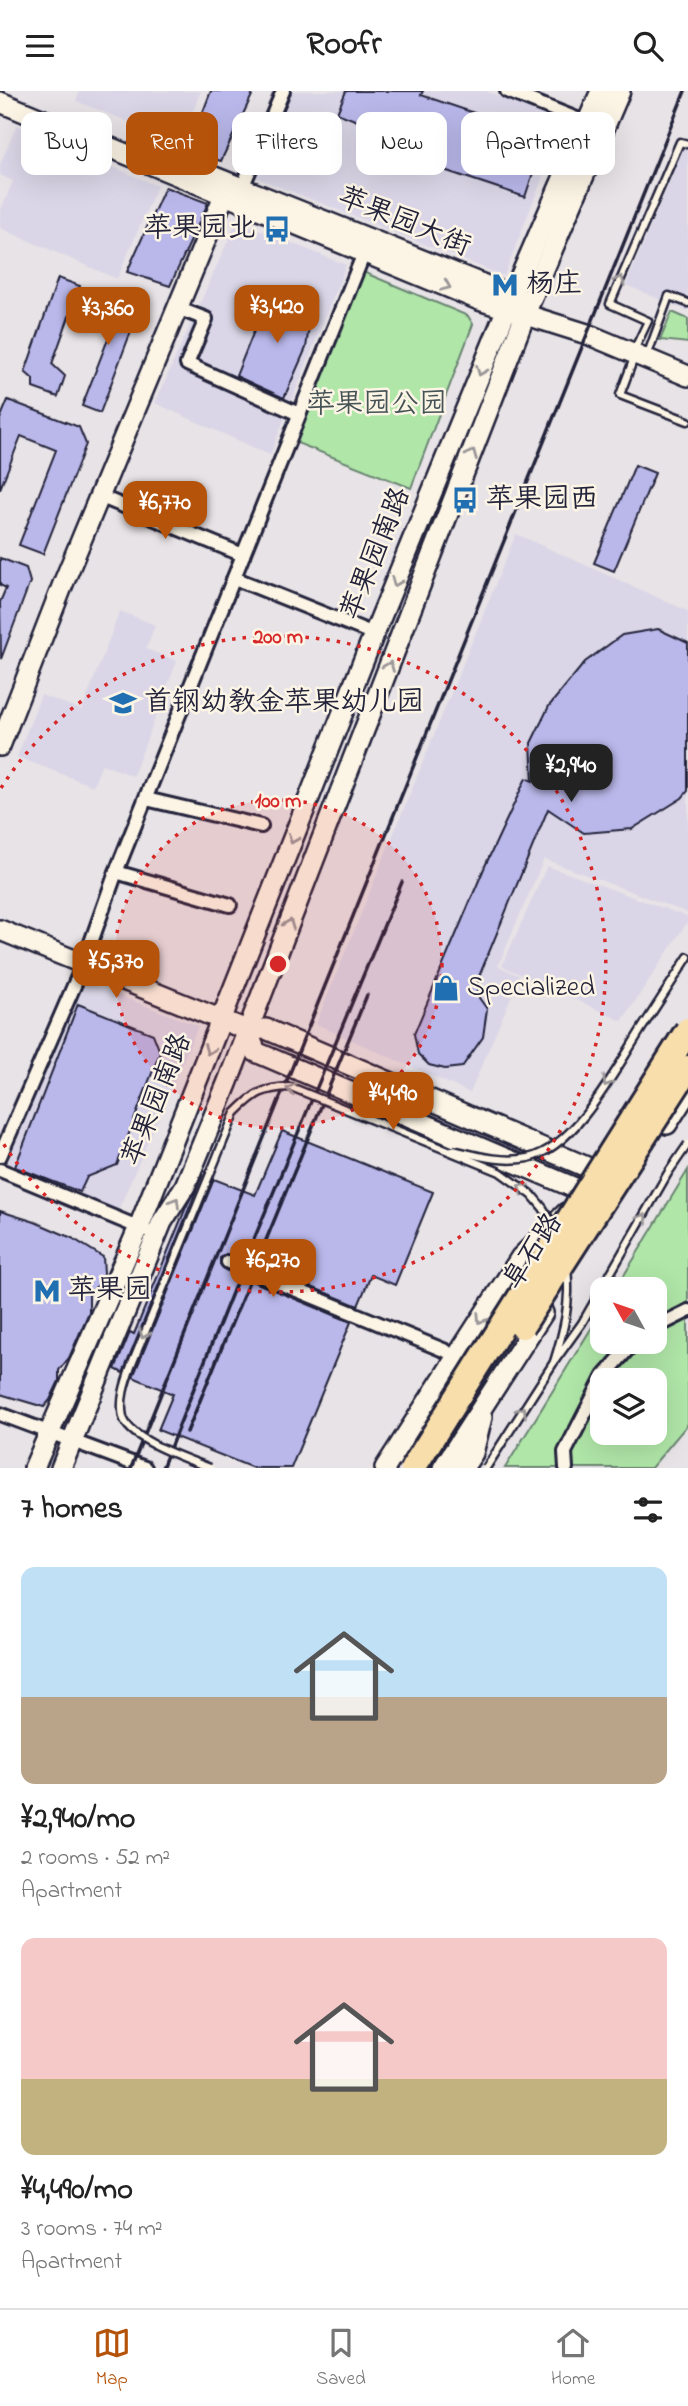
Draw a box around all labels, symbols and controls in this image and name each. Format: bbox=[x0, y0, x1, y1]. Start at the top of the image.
text: Roofr bbox=[307, 22, 381, 69]
icon: menu bbox=[21, 27, 59, 65]
icon: search bbox=[629, 27, 667, 65]
chip: Buy bbox=[21, 112, 112, 175]
chip: Rent bbox=[126, 112, 218, 175]
chip: Filters bbox=[232, 112, 342, 175]
chip: New bbox=[356, 112, 447, 175]
chip: Apartment bbox=[461, 112, 615, 175]
street label: 苹果园大街 bbox=[331, 178, 477, 268]
place label: 苹果园北 bbox=[144, 209, 256, 250]
bus stop icon: 苹果园北 bbox=[262, 214, 292, 244]
place label: 杨庄 bbox=[526, 265, 582, 306]
metro station icon: 杨庄 bbox=[490, 270, 520, 300]
one-way arrow bbox=[612, 275, 626, 287]
one-way arrow bbox=[439, 278, 451, 292]
pin: ¥3,420 bbox=[220, 285, 334, 345]
pin: ¥3,360 bbox=[51, 287, 165, 347]
text: ¥3,420 bbox=[250, 291, 304, 324]
text: ¥3,360 bbox=[82, 293, 134, 326]
one-way arrow bbox=[476, 365, 490, 377]
park label: 苹果园公园 bbox=[307, 385, 447, 426]
one-way arrow bbox=[463, 449, 477, 461]
place label: 苹果园西 bbox=[486, 480, 598, 521]
street label: 苹果园南路 bbox=[332, 481, 422, 627]
pin: ¥6,770 bbox=[108, 482, 222, 541]
bus stop icon: 苹果园西 bbox=[450, 485, 480, 515]
text: ¥6,770 bbox=[139, 487, 191, 520]
one-way arrow bbox=[390, 575, 404, 587]
text: 200 m bbox=[252, 623, 303, 653]
one-way arrow bbox=[381, 661, 395, 673]
place label: 首钢幼教金苹果幼儿园 bbox=[144, 683, 424, 724]
school or university icon: 首钢幼教金苹果幼儿园 bbox=[108, 688, 138, 718]
pin: ¥2,940 bbox=[514, 745, 628, 804]
text: ¥2,940 bbox=[546, 750, 596, 783]
text: 100 m bbox=[255, 787, 301, 817]
one-way arrow bbox=[287, 831, 301, 844]
one-way arrow bbox=[280, 918, 294, 930]
pin: ¥5,370 bbox=[59, 941, 173, 1000]
text: ¥5,370 bbox=[89, 946, 144, 979]
centre of rings bbox=[266, 952, 290, 976]
place label: Specialized bbox=[467, 968, 595, 1009]
shop icon: Specialized bbox=[431, 973, 461, 1003]
street label: 苹果园南路 bbox=[113, 1027, 203, 1173]
one-way arrow bbox=[204, 1044, 218, 1056]
pin: ¥4,490 bbox=[336, 1073, 450, 1132]
one-way arrow bbox=[602, 1074, 615, 1087]
text: ¥4,490 bbox=[369, 1078, 417, 1111]
one-way arrow bbox=[286, 1083, 298, 1098]
one-way arrow bbox=[517, 1184, 530, 1196]
one-way arrow bbox=[166, 1197, 179, 1210]
street label: 阜石路 bbox=[494, 1206, 574, 1298]
one-way arrow bbox=[634, 1212, 647, 1225]
pin: ¥6,270 bbox=[216, 1239, 330, 1299]
text: ¥6,270 bbox=[246, 1245, 300, 1278]
place label: 苹果园 bbox=[68, 1271, 152, 1312]
metro station icon: 苹果园 bbox=[32, 1276, 62, 1306]
north arrow bbox=[590, 1277, 667, 1355]
map controls bbox=[590, 1277, 667, 1445]
one-way arrow bbox=[476, 1311, 489, 1324]
one-way arrow bbox=[139, 1328, 153, 1340]
button: layers bbox=[590, 1368, 667, 1445]
one-way arrow bbox=[514, 1405, 527, 1418]
text: 7 homes bbox=[21, 1488, 123, 1532]
icon: filters bbox=[629, 1491, 667, 1529]
icon: home bbox=[281, 1613, 407, 1739]
text: ¥2,940/mo bbox=[21, 1798, 135, 1842]
text: 2 rooms · 52 m² bbox=[21, 1842, 170, 1875]
text: Apartment bbox=[21, 1875, 122, 1908]
icon: home bbox=[281, 1984, 407, 2110]
text: ¥4,490/mo bbox=[21, 2169, 133, 2213]
text: 3 rooms · 74 m² bbox=[21, 2213, 163, 2246]
text: Apartment bbox=[21, 2246, 122, 2279]
tab: Map bbox=[93, 2324, 131, 2393]
tab: Saved bbox=[316, 2324, 366, 2393]
tab: Home bbox=[551, 2324, 595, 2393]

